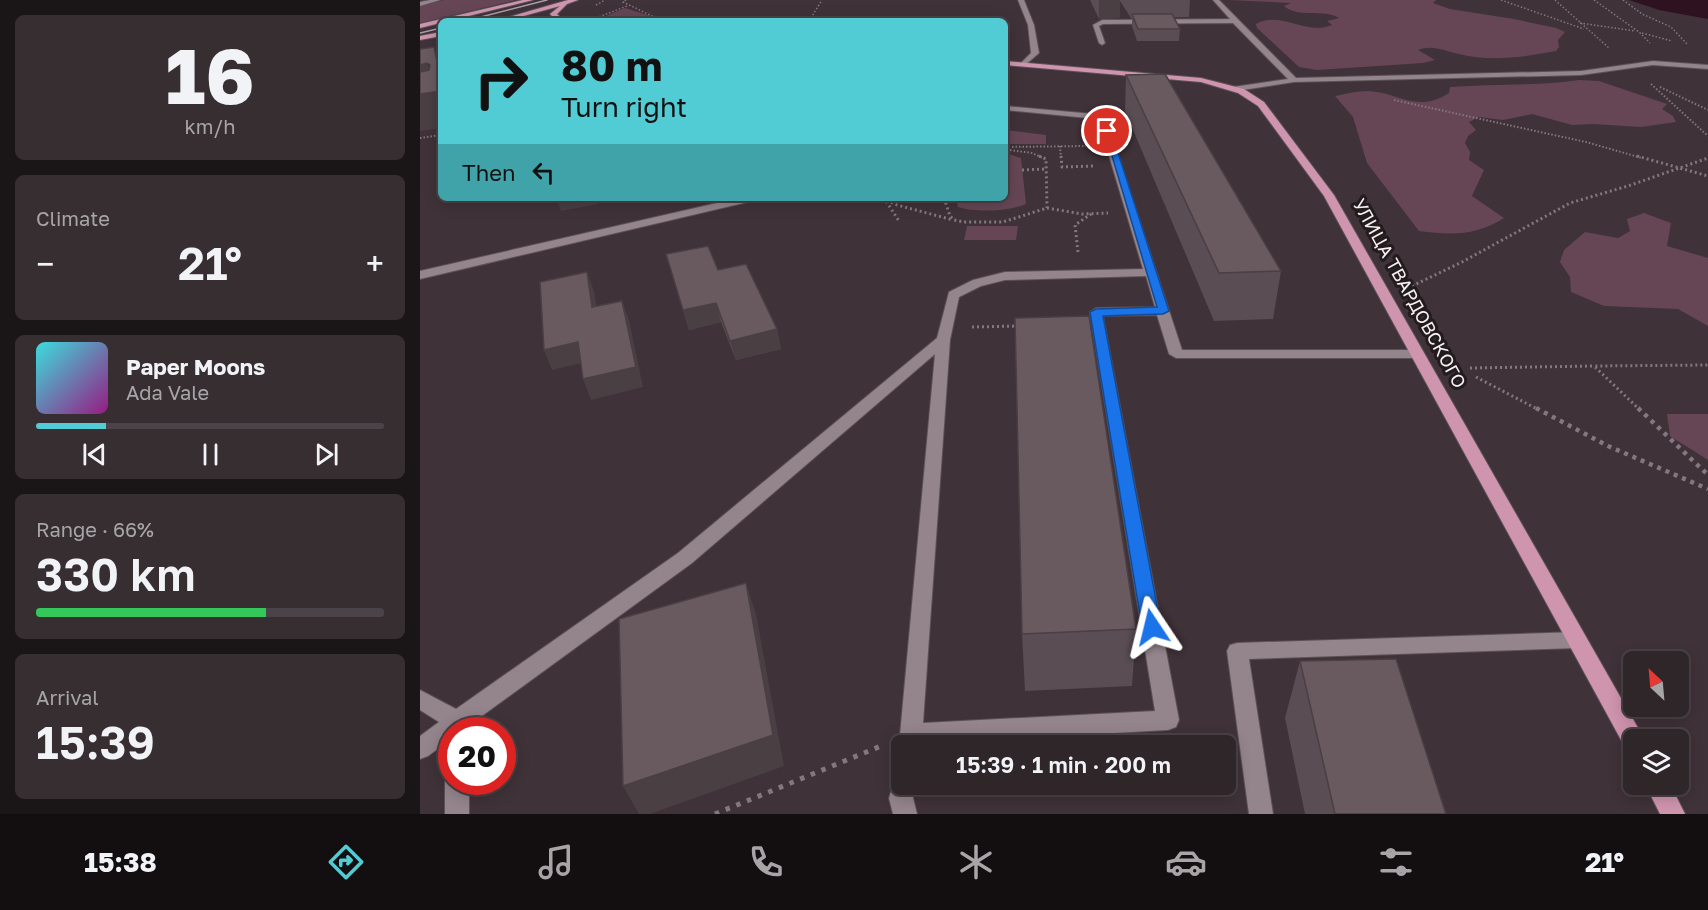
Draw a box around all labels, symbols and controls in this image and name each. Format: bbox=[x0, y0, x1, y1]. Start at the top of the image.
text: 16 bbox=[165, 28, 255, 121]
text: 80 m bbox=[561, 40, 662, 90]
icon: right bbox=[462, 42, 540, 120]
text: Turn right bbox=[561, 91, 687, 123]
pin bbox=[1081, 105, 1132, 156]
text: km/h bbox=[185, 114, 235, 138]
icon: arrive bbox=[1090, 114, 1123, 147]
icon: left bbox=[527, 156, 560, 189]
text: Then bbox=[462, 159, 515, 186]
street label: УЛИЦА ТВАРДОВСКОГО bbox=[1349, 195, 1471, 391]
text: Climate bbox=[36, 206, 110, 230]
text: 21° bbox=[178, 236, 242, 290]
text: − bbox=[36, 244, 54, 283]
text: + bbox=[366, 244, 384, 283]
text: Paper Moons bbox=[126, 353, 265, 380]
text: Ada Vale bbox=[126, 380, 209, 404]
icon: previous bbox=[78, 438, 111, 471]
icon: pause bbox=[194, 438, 227, 471]
icon: next bbox=[310, 438, 343, 471]
text: Range · 66% bbox=[36, 517, 154, 541]
text: 330 km bbox=[36, 547, 196, 601]
position arrow bbox=[1120, 595, 1184, 659]
north arrow bbox=[1623, 651, 1689, 717]
map controls bbox=[1623, 651, 1689, 795]
text: Arrival bbox=[36, 685, 99, 709]
text: 15:39 bbox=[36, 715, 155, 769]
speed limit sign: 20 bbox=[438, 717, 516, 795]
button: layers bbox=[1623, 729, 1689, 795]
text: 15:39 · 1 min · 200 m bbox=[956, 751, 1171, 778]
icon: directions bbox=[325, 841, 367, 883]
icon: music bbox=[535, 841, 577, 883]
icon: phone bbox=[745, 841, 787, 883]
icon: climate bbox=[955, 841, 997, 883]
icon: car bbox=[1165, 841, 1207, 883]
icon: filters bbox=[1375, 841, 1417, 883]
text: 15:38 bbox=[84, 846, 157, 878]
text: 21° bbox=[1585, 846, 1624, 878]

